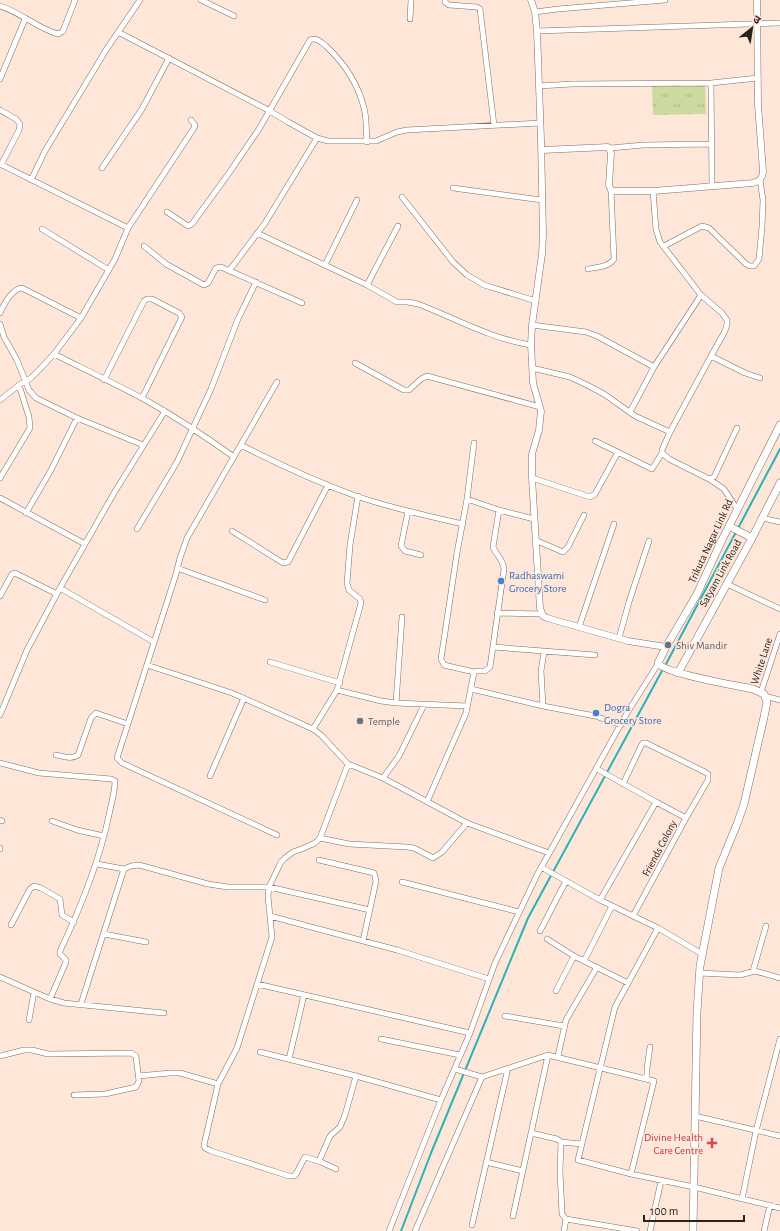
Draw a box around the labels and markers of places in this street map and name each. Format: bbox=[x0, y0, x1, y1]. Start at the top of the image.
place label: Radhaswami Grocery Store bbox=[509, 570, 566, 594]
marker: Radhaswami Grocery Store bbox=[496, 576, 506, 586]
marker: Shiv Mandir bbox=[663, 640, 673, 650]
place label: Shiv Mandir bbox=[676, 640, 727, 651]
place label: Dogra Grocery Store bbox=[604, 702, 661, 726]
marker: Dogra Grocery Store bbox=[591, 708, 601, 718]
marker: Temple bbox=[355, 716, 365, 726]
place label: Temple bbox=[368, 716, 400, 727]
place label: Divine Health Care Centre bbox=[644, 1132, 703, 1156]
marker: Divine Health Care Centre bbox=[706, 1137, 718, 1149]

